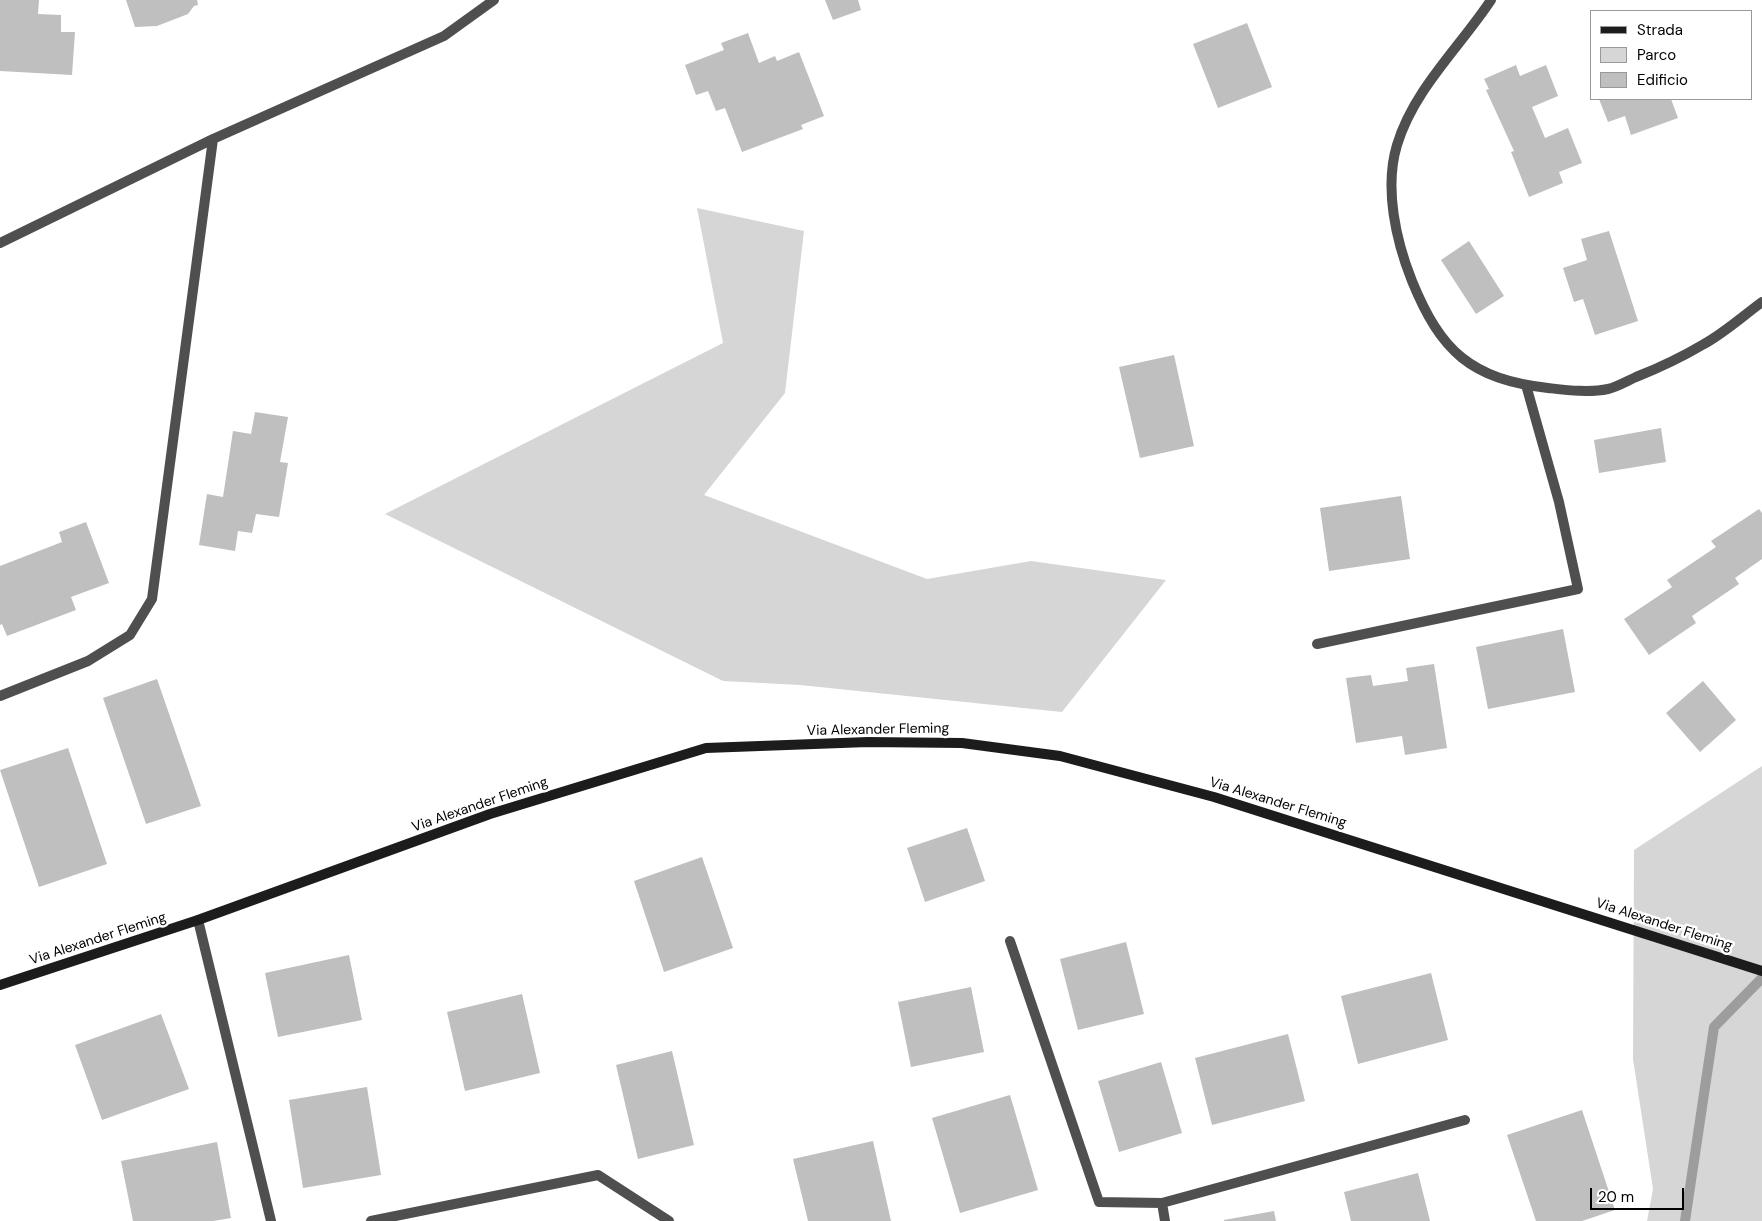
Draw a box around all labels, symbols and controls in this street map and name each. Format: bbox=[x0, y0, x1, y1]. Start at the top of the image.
legend bbox=[1590, 10, 1752, 100]
text: Strada bbox=[1637, 20, 1683, 40]
text: Parco bbox=[1637, 45, 1676, 65]
text: Edificio bbox=[1637, 70, 1688, 90]
street label: Via Alexander Fleming bbox=[807, 720, 949, 740]
street label: Via Alexander Fleming bbox=[410, 774, 550, 836]
street label: Via Alexander Fleming bbox=[1207, 774, 1349, 832]
street label: Via Alexander Fleming bbox=[1594, 895, 1734, 955]
street label: Via Alexander Fleming bbox=[28, 909, 168, 969]
scale bar bbox=[1592, 1178, 1686, 1210]
text: 20 m bbox=[1598, 1187, 1634, 1207]

